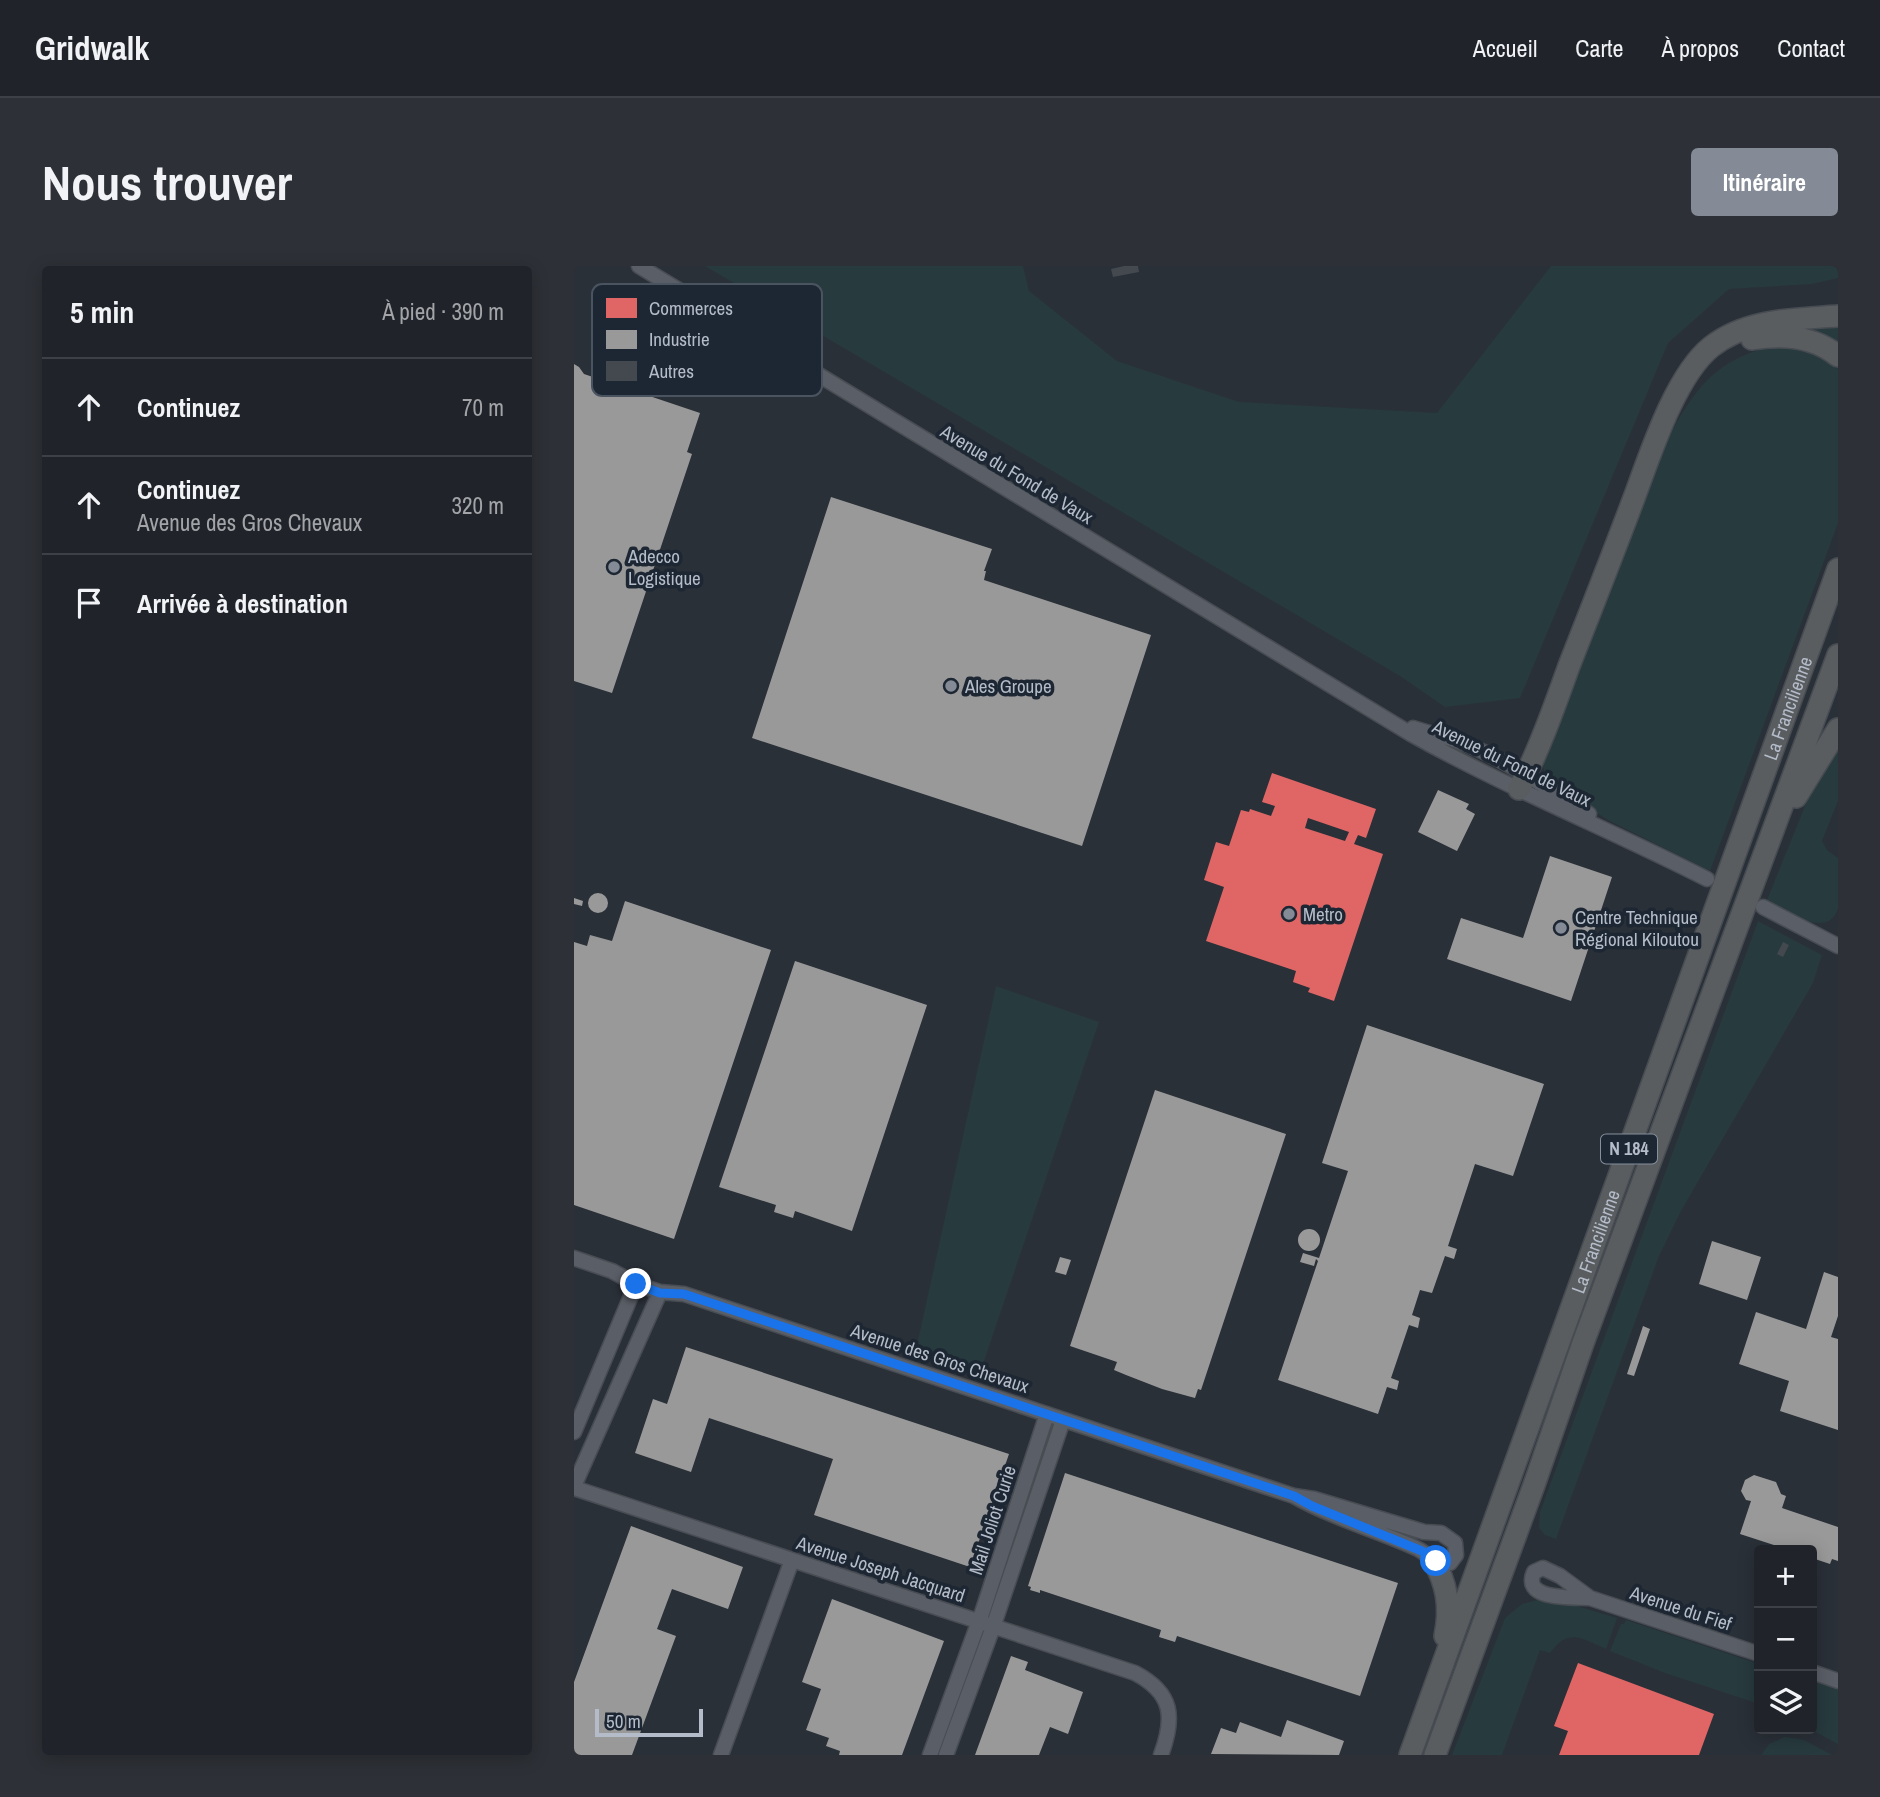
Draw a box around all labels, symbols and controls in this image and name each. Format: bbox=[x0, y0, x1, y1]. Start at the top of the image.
text: Gridwalk bbox=[35, 26, 149, 70]
text: Accueil bbox=[1473, 32, 1537, 64]
text: Carte bbox=[1575, 32, 1623, 64]
text: À propos bbox=[1661, 32, 1739, 64]
text: Contact bbox=[1777, 32, 1845, 64]
button: Itinéraire bbox=[1691, 148, 1838, 216]
text: Nous trouver bbox=[42, 149, 292, 215]
legend bbox=[592, 284, 822, 396]
text: 5 min bbox=[70, 292, 134, 332]
text: Commerces bbox=[649, 295, 733, 321]
text: À pied · 390 m bbox=[382, 296, 504, 327]
text: Industrie bbox=[649, 326, 710, 352]
text: Autres bbox=[648, 358, 694, 384]
icon: ahead bbox=[70, 388, 108, 426]
text: Continuez bbox=[137, 390, 240, 425]
text: 70 m bbox=[462, 392, 504, 423]
street label: Avenue du Fond de Vaux bbox=[935, 418, 1098, 530]
text: Continuez bbox=[137, 472, 240, 507]
icon: ahead bbox=[70, 486, 108, 524]
text: 320 m bbox=[452, 490, 504, 521]
text: Avenue des Gros Chevaux bbox=[137, 507, 362, 538]
place label: Adecco Logistique bbox=[627, 543, 701, 591]
marker: Adecco Logistique bbox=[606, 559, 622, 575]
icon: arrive bbox=[70, 584, 108, 622]
text: Arrivée à destination bbox=[137, 586, 348, 621]
street label: La Francilienne bbox=[1757, 653, 1818, 763]
place label: Ales Groupe bbox=[964, 673, 1052, 699]
marker: Ales Groupe bbox=[943, 678, 959, 694]
street label: Avenue du Fond de Vaux bbox=[1427, 713, 1596, 813]
place label: Metro bbox=[1303, 901, 1343, 927]
place label: Centre Technique Régional Kiloutou bbox=[1575, 904, 1699, 952]
marker: Metro bbox=[1281, 906, 1297, 922]
marker: Centre Technique Régional Kiloutou bbox=[1553, 920, 1569, 936]
road number: N 184 bbox=[1601, 1134, 1657, 1164]
street label: La Francilienne bbox=[1565, 1186, 1626, 1297]
route end bbox=[620, 1268, 651, 1299]
street label: Avenue des Gros Chevaux bbox=[847, 1317, 1033, 1399]
street label: Mail Joliot Curie bbox=[962, 1462, 1022, 1578]
street label: Avenue Joseph Jacquard bbox=[793, 1529, 969, 1608]
route start bbox=[1420, 1545, 1451, 1576]
map controls bbox=[1754, 1545, 1817, 1734]
button: + bbox=[1754, 1545, 1817, 1608]
street label: Avenue du Fief bbox=[1626, 1579, 1736, 1637]
button: − bbox=[1754, 1608, 1817, 1671]
button: layers bbox=[1754, 1671, 1817, 1734]
scale bar bbox=[595, 1706, 704, 1738]
text: 50 m bbox=[606, 1708, 641, 1734]

